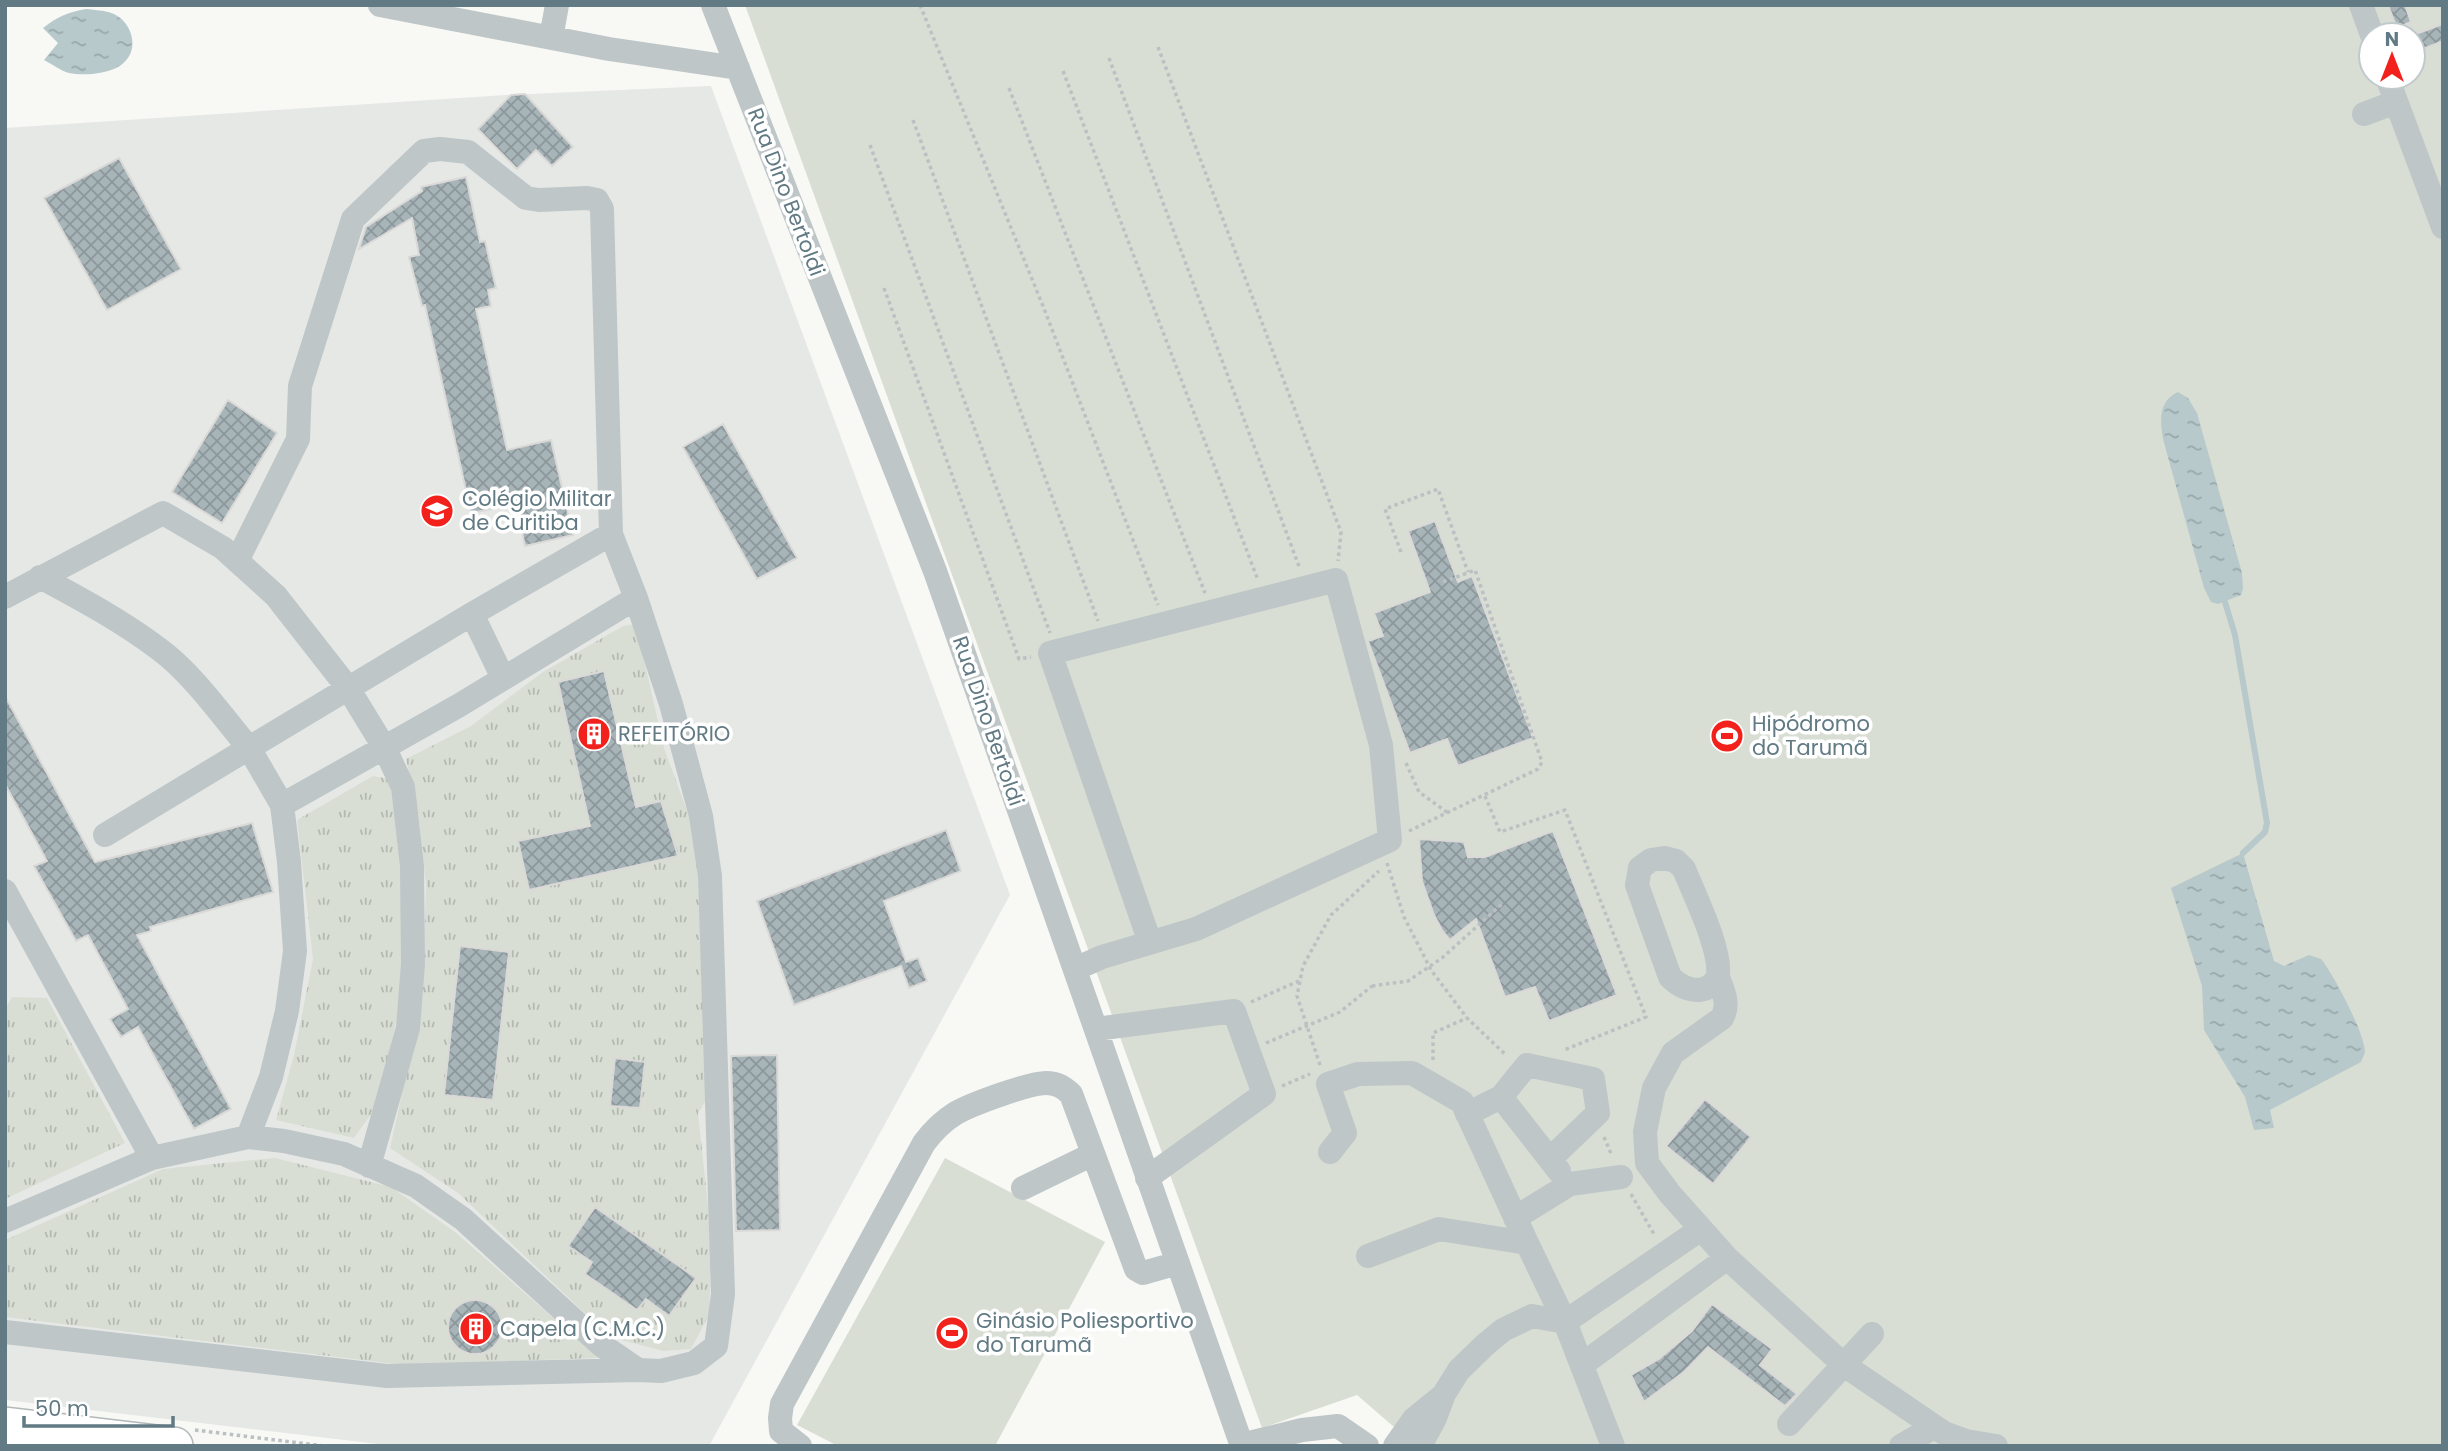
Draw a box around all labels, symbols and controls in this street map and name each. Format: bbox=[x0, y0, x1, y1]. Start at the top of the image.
north arrow bbox=[2357, 21, 2427, 91]
text: N bbox=[2385, 26, 2399, 53]
street label: Rua Dino Bertoldi bbox=[741, 104, 832, 280]
place label: Colégio Militar de Curitiba bbox=[462, 484, 612, 537]
school or university icon: Colégio Militar de Curitiba bbox=[418, 492, 456, 530]
street label: Rua Dino Bertoldi bbox=[946, 632, 1031, 810]
place label: Hipódromo do Tarumã bbox=[1752, 709, 1870, 762]
building icon: REFEITÓRIO bbox=[575, 715, 613, 753]
sports icon: Hipódromo do Tarumã bbox=[1708, 717, 1746, 755]
place label: REFEITÓRIO bbox=[618, 719, 730, 748]
place label: Ginásio Poliesportivo do Tarumã bbox=[976, 1306, 1194, 1359]
building icon: Capela (C.M.C.) bbox=[457, 1310, 495, 1348]
place label: Capela (C.M.C.) bbox=[500, 1314, 665, 1343]
sports icon: Ginásio Poliesportivo do Tarumã bbox=[933, 1314, 971, 1352]
scale bar bbox=[24, 1384, 173, 1428]
text: 50 m bbox=[35, 1394, 89, 1423]

